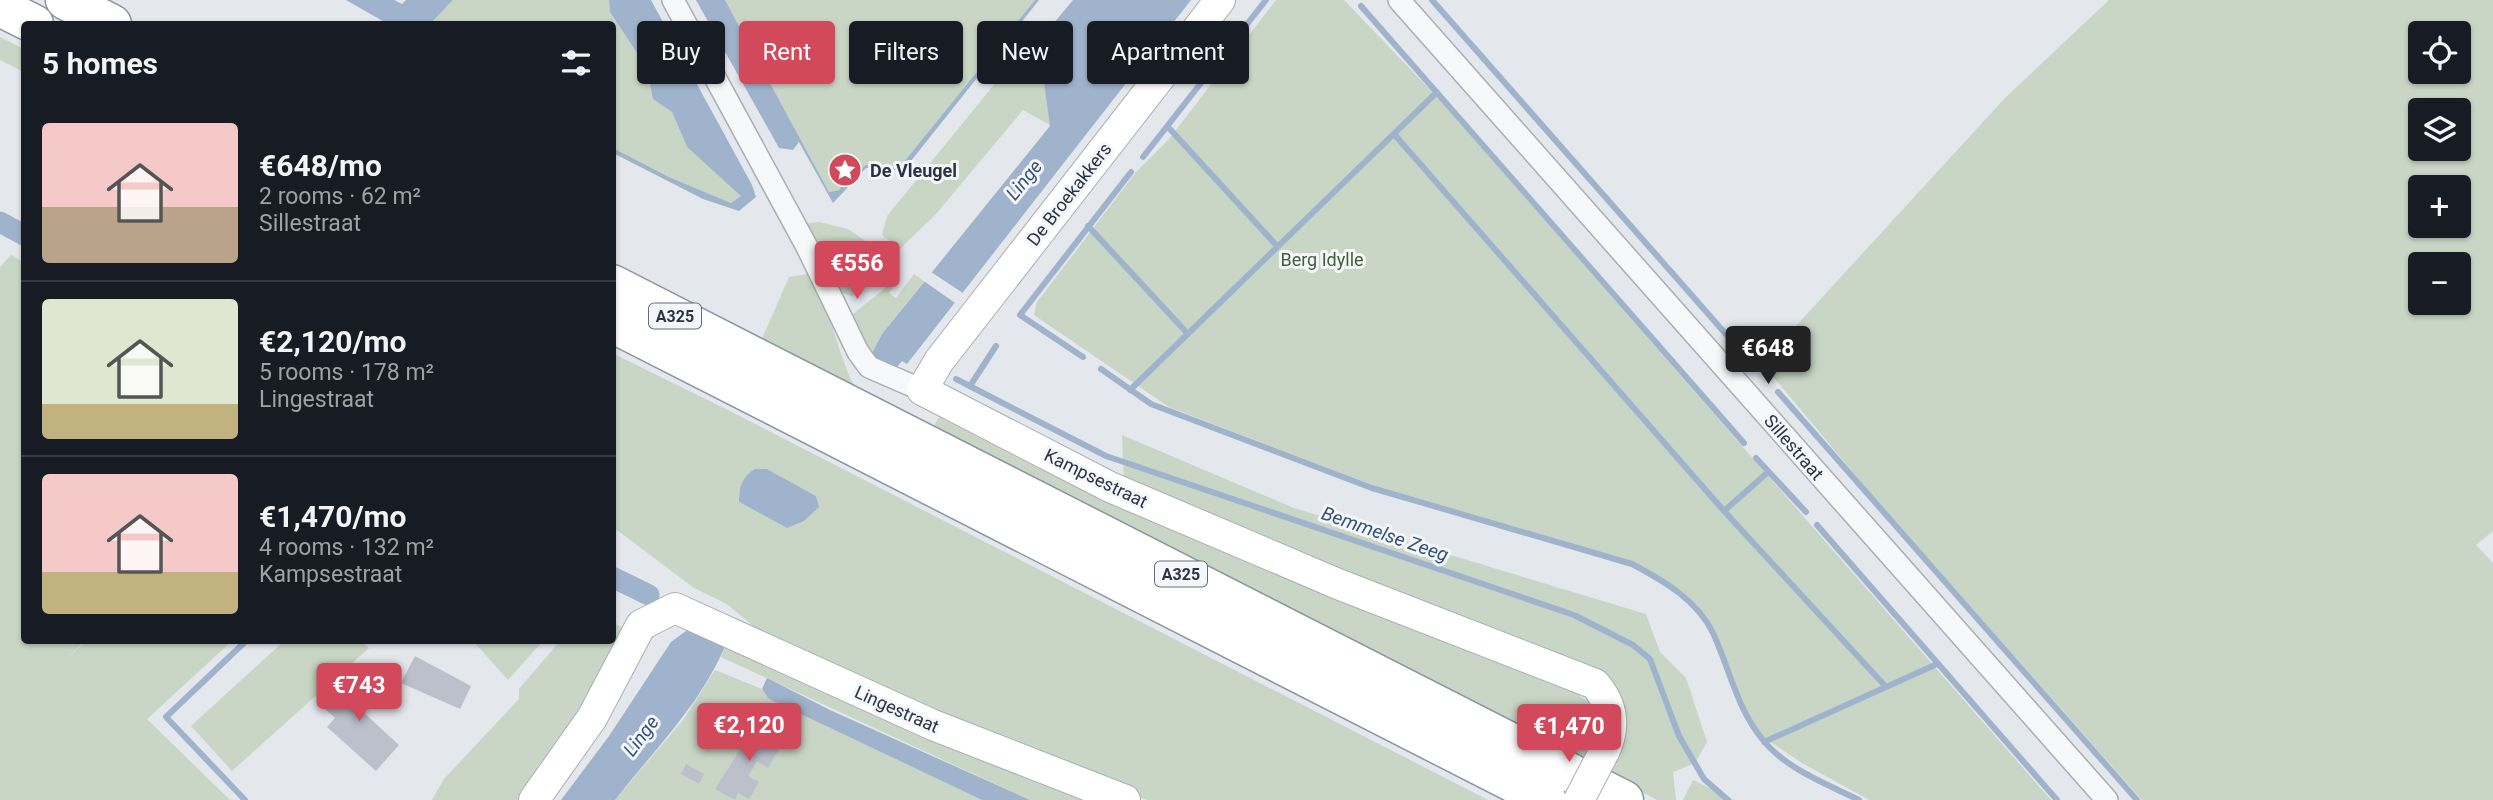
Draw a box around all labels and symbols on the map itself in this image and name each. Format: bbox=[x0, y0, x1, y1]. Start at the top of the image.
street label: De Broekakkers bbox=[1022, 138, 1116, 250]
place icon: De Vleugel bbox=[826, 151, 864, 189]
water label: Linge bbox=[1001, 155, 1047, 205]
place label: De Vleugel bbox=[870, 160, 957, 181]
pin: €556 bbox=[816, 242, 898, 301]
park label: Berg Idylle bbox=[1280, 249, 1364, 270]
road number: A325 bbox=[649, 304, 701, 328]
pin: €648 bbox=[1727, 326, 1809, 386]
street label: Sillestraat bbox=[1760, 410, 1828, 484]
street label: Kampsestraat bbox=[1041, 444, 1151, 512]
water label: Bemmelse Zeeg bbox=[1319, 502, 1451, 566]
road number: A325 bbox=[1155, 562, 1207, 586]
pin: €743 bbox=[318, 664, 400, 723]
street label: Lingestraat bbox=[852, 681, 943, 737]
pin: €2,120 bbox=[692, 704, 806, 763]
pin: €1,470 bbox=[1512, 704, 1626, 764]
water label: Linge bbox=[618, 711, 664, 761]

